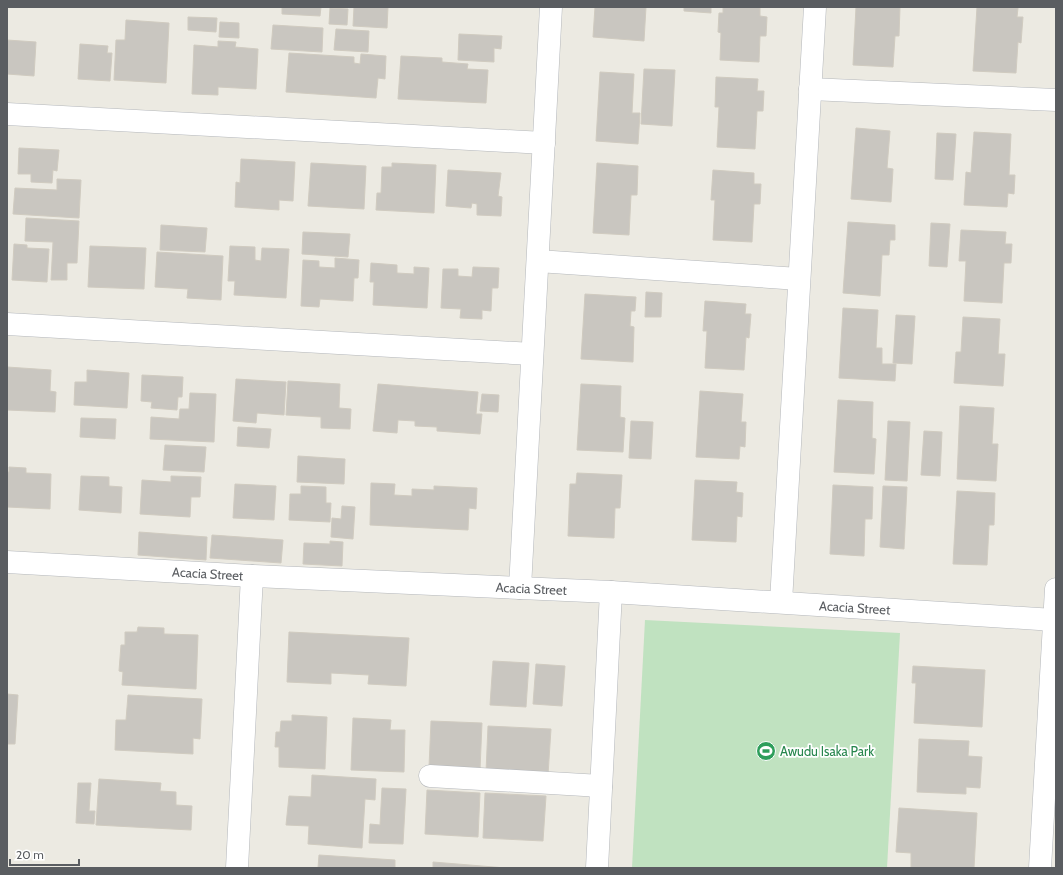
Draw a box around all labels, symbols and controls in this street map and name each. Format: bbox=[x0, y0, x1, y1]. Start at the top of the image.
street label: Acacia Street bbox=[172, 563, 244, 584]
street label: Acacia Street bbox=[495, 579, 568, 598]
street label: Acacia Street bbox=[819, 597, 891, 618]
sports icon: Awudu Isaka Park bbox=[755, 740, 777, 762]
place label: Awudu Isaka Park bbox=[780, 743, 874, 759]
scale bar bbox=[10, 841, 79, 867]
text: 20 m bbox=[16, 847, 44, 862]

